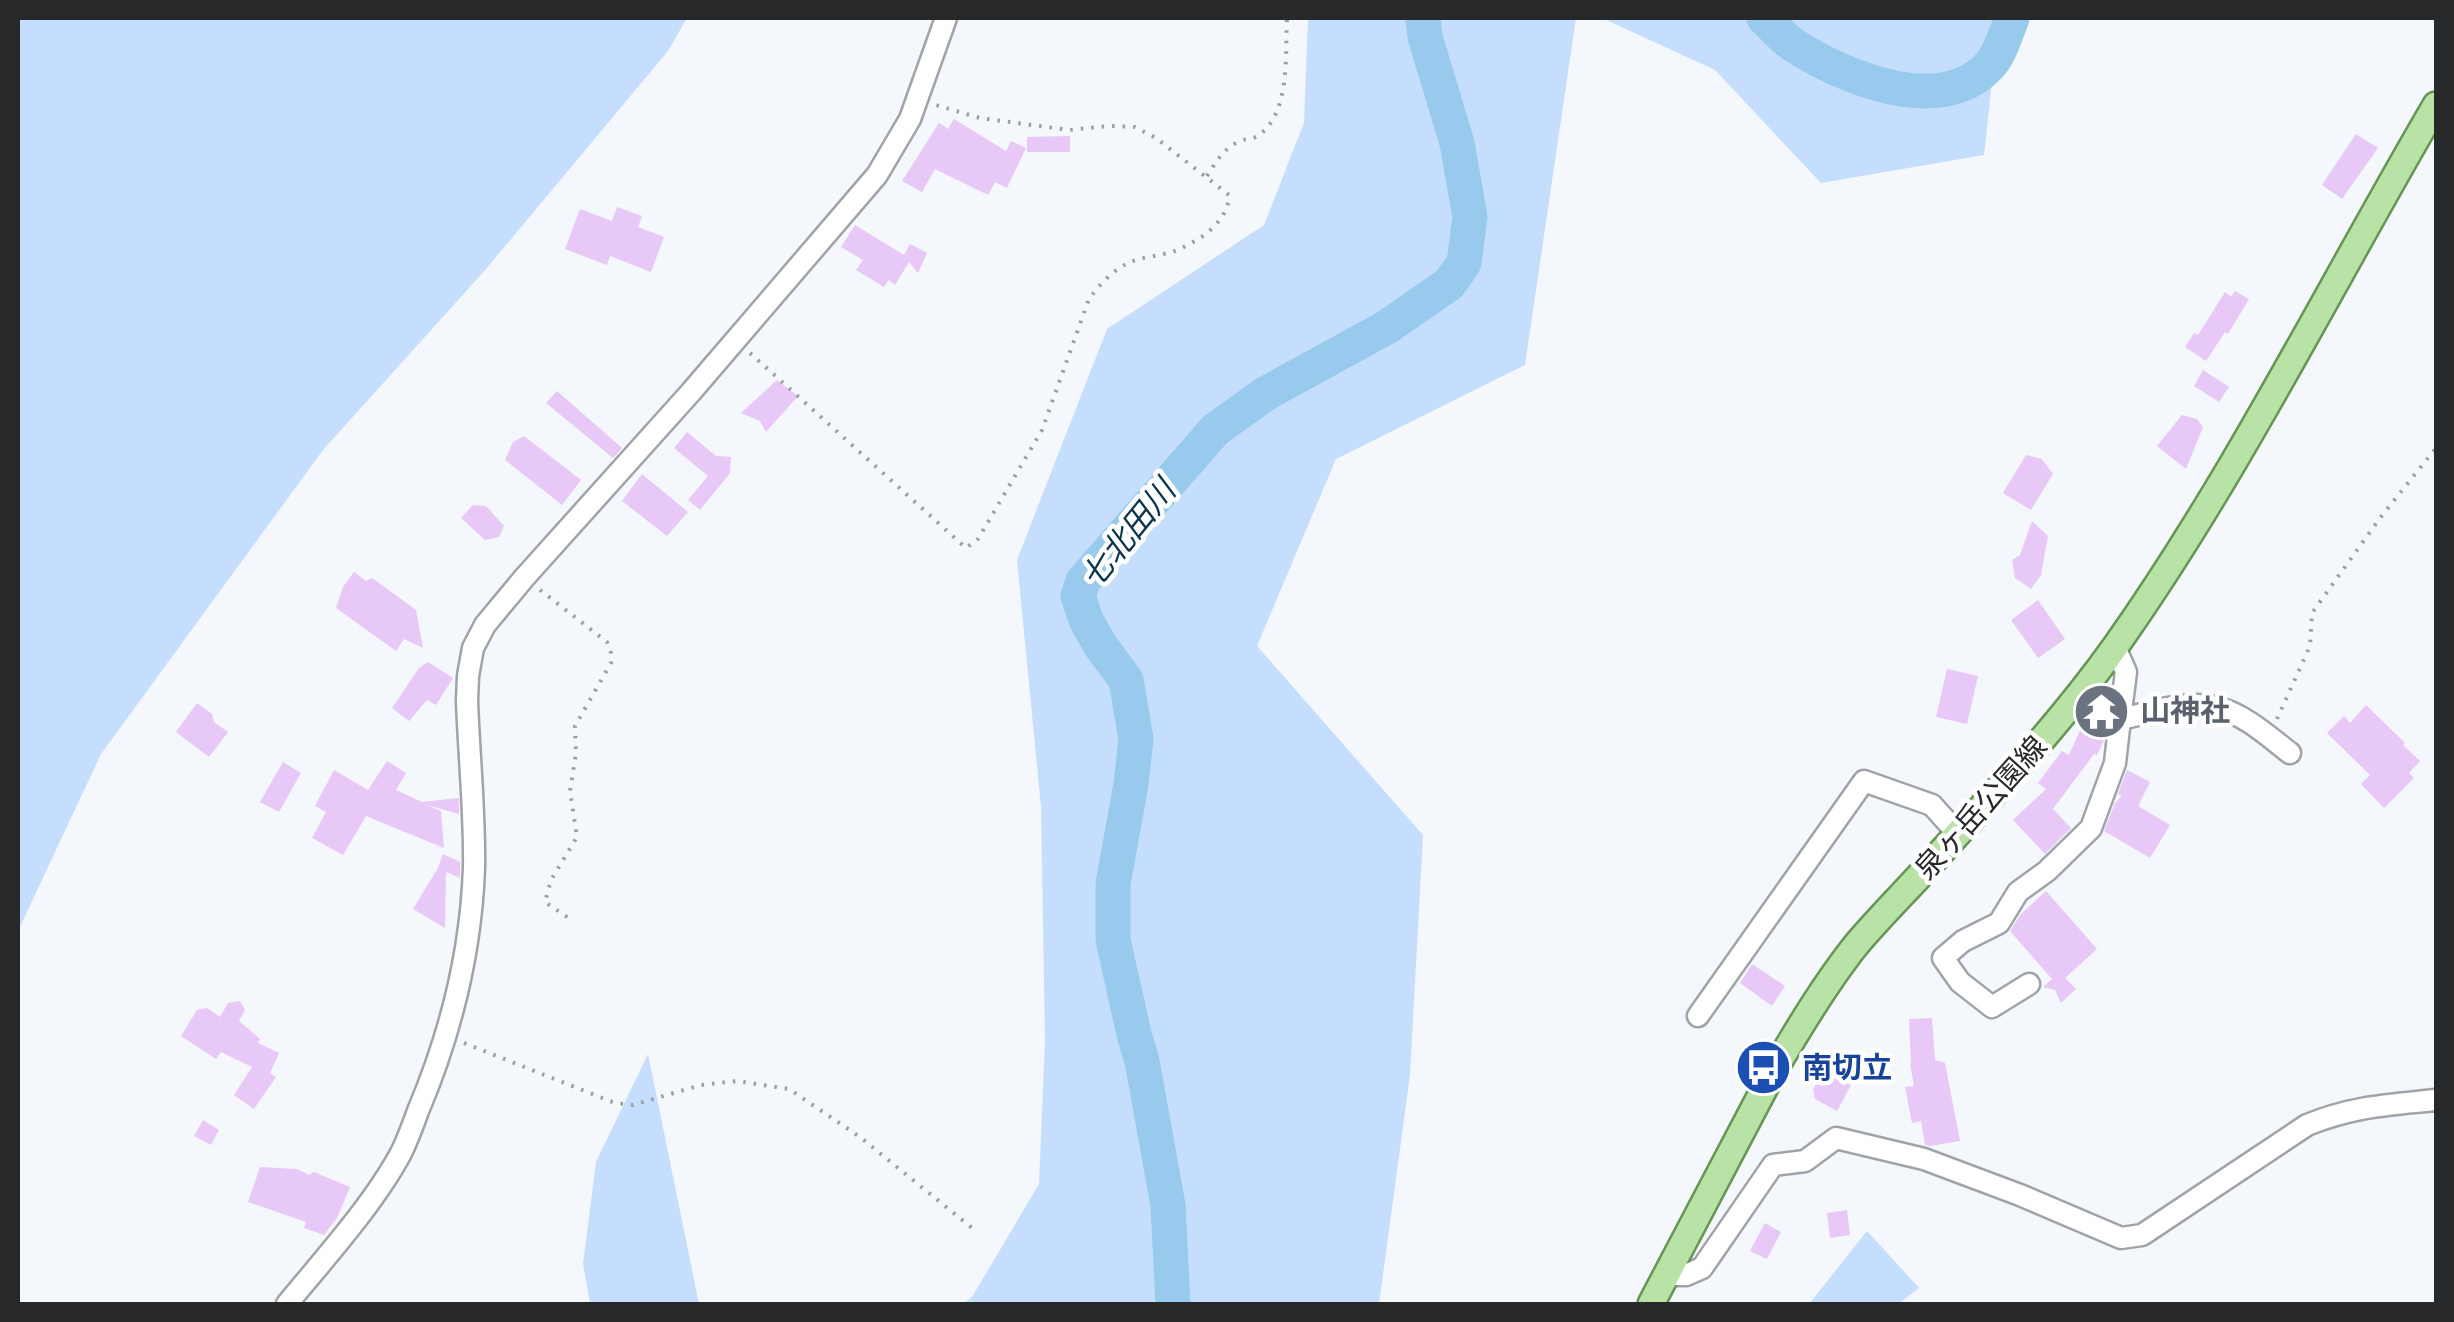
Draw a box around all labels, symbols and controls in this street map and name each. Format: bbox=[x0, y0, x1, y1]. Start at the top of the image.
water label: 七北田川 bbox=[1071, 468, 1186, 597]
temple icon: 山神社 bbox=[2071, 681, 2131, 741]
place label: 山神社 bbox=[2140, 690, 2230, 730]
street label: 泉ヶ岳公園線 bbox=[1905, 727, 2055, 888]
bus stop icon: 南切立 bbox=[1733, 1038, 1793, 1098]
place label: 南切立 bbox=[1802, 1047, 1892, 1087]

